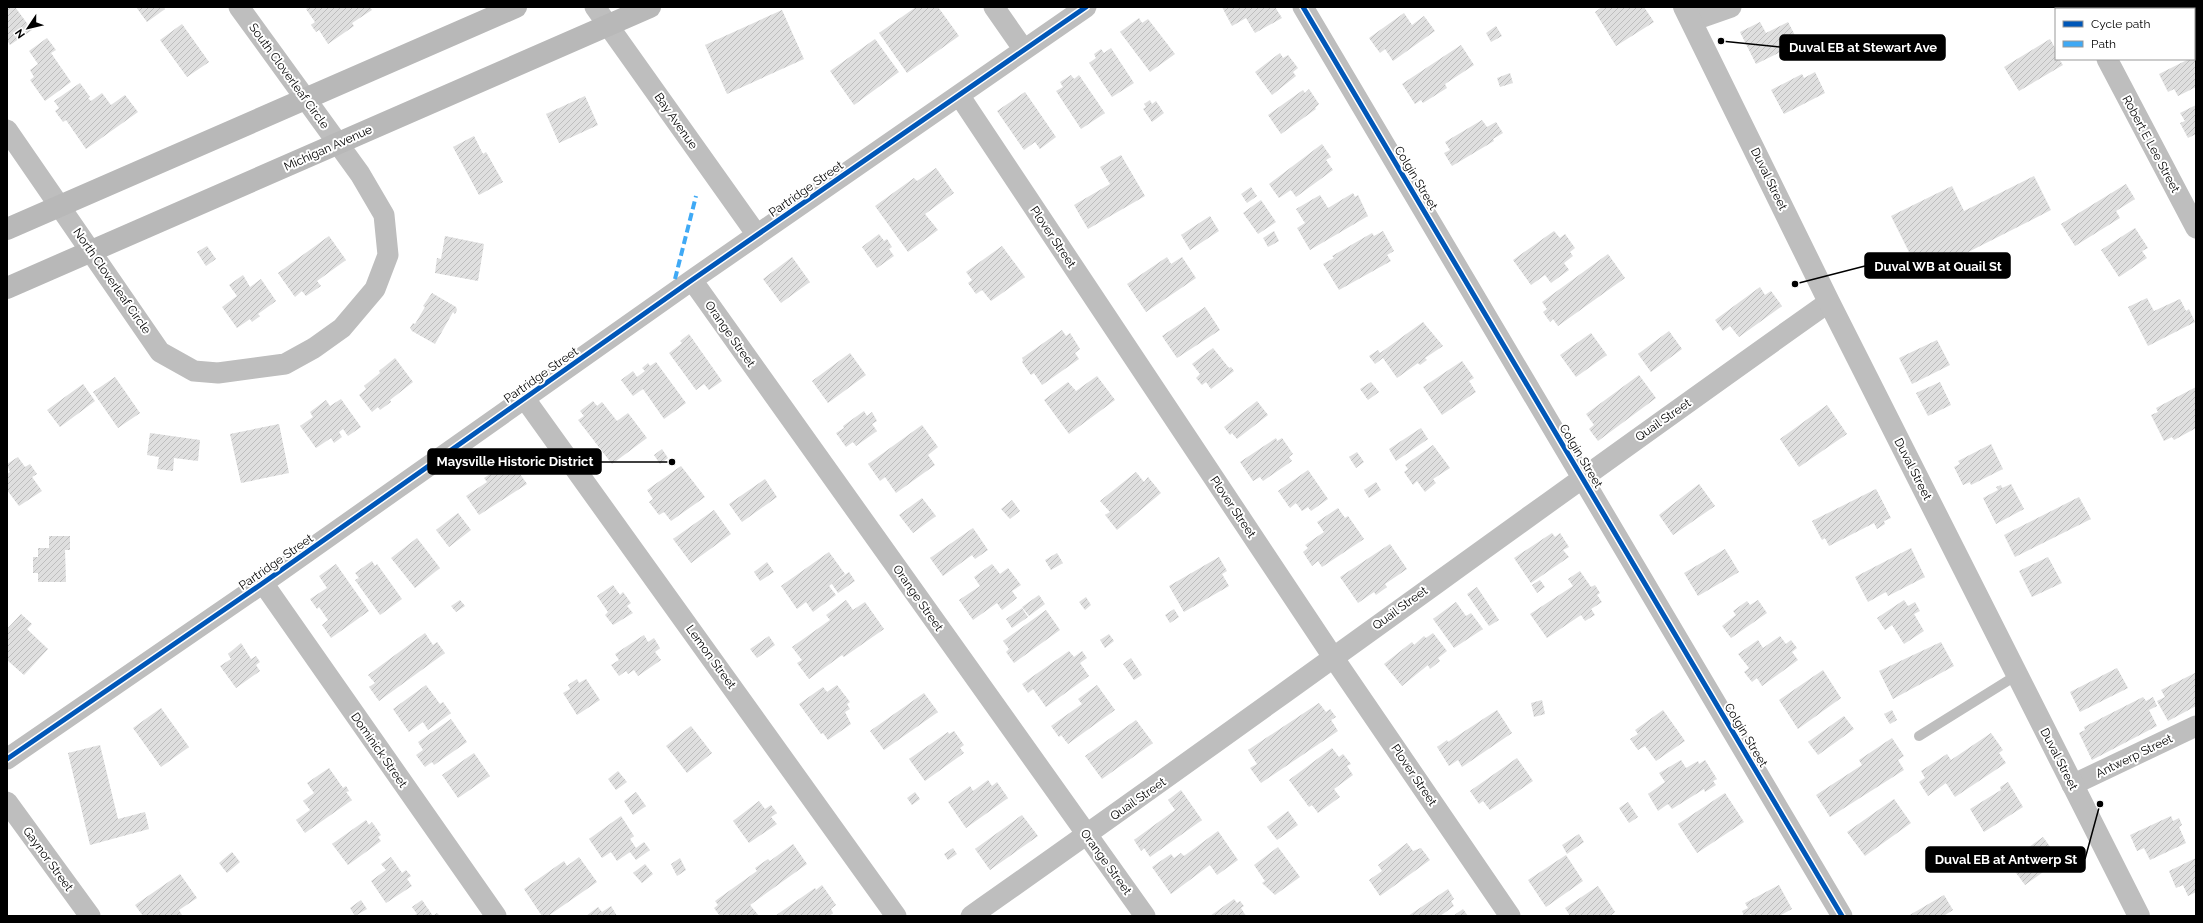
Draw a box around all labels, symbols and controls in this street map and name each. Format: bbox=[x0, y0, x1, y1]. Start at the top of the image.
north arrow bbox=[8, 8, 48, 48]
legend bbox=[2055, 8, 2195, 60]
text: Cycle path bbox=[2091, 17, 2150, 31]
street label: South Cloverleaf Circle bbox=[246, 21, 332, 131]
text: N bbox=[12, 26, 28, 41]
callout: Duval EB at Stewart Ave bbox=[1780, 35, 1945, 60]
text: Path bbox=[2091, 37, 2116, 51]
text: Duval EB at Stewart Ave bbox=[1789, 40, 1937, 55]
street label: Bay Avenue bbox=[652, 90, 700, 152]
street label: Robert E Lee Street bbox=[2119, 93, 2183, 195]
street label: Michigan Avenue bbox=[282, 122, 374, 174]
street label: Colgin Street bbox=[1391, 144, 1441, 212]
street label: Duval Street bbox=[1748, 145, 1790, 213]
street label: Partridge Street bbox=[766, 158, 846, 220]
street label: Plover Street bbox=[1027, 204, 1079, 270]
street label: North Cloverleaf Circle bbox=[70, 225, 154, 337]
callout: Duval WB at Quail St bbox=[1865, 253, 2010, 278]
text: Duval WB at Quail St bbox=[1874, 259, 2002, 274]
street label: Orange Street bbox=[702, 298, 758, 370]
street label: Partridge Street bbox=[501, 344, 581, 406]
street label: Quail Street bbox=[1633, 396, 1693, 444]
street label: Colgin Street bbox=[1556, 422, 1606, 490]
street label: Duval Street bbox=[1891, 436, 1935, 502]
callout: Maysville Historic District bbox=[428, 449, 601, 474]
text: Maysville Historic District bbox=[437, 454, 593, 469]
street label: Plover Street bbox=[1207, 474, 1259, 540]
street label: Partridge Street bbox=[236, 531, 316, 593]
street label: Orange Street bbox=[890, 562, 946, 634]
street label: Quail Street bbox=[1370, 583, 1430, 633]
street label: Lemon Street bbox=[683, 622, 739, 692]
street label: Colgin Street bbox=[1721, 701, 1771, 769]
street label: Dominick Street bbox=[348, 710, 410, 790]
street label: Duval Street bbox=[2037, 726, 2081, 792]
street label: Antwerp Street bbox=[2093, 731, 2175, 781]
street label: Plover Street bbox=[1388, 742, 1440, 808]
street label: Quail Street bbox=[1108, 775, 1168, 823]
street label: Gaynor Street bbox=[20, 824, 76, 894]
street label: Orange Street bbox=[1078, 827, 1134, 897]
callout: Duval EB at Antwerp St bbox=[1926, 847, 2085, 872]
text: Duval EB at Antwerp St bbox=[1935, 852, 2077, 867]

